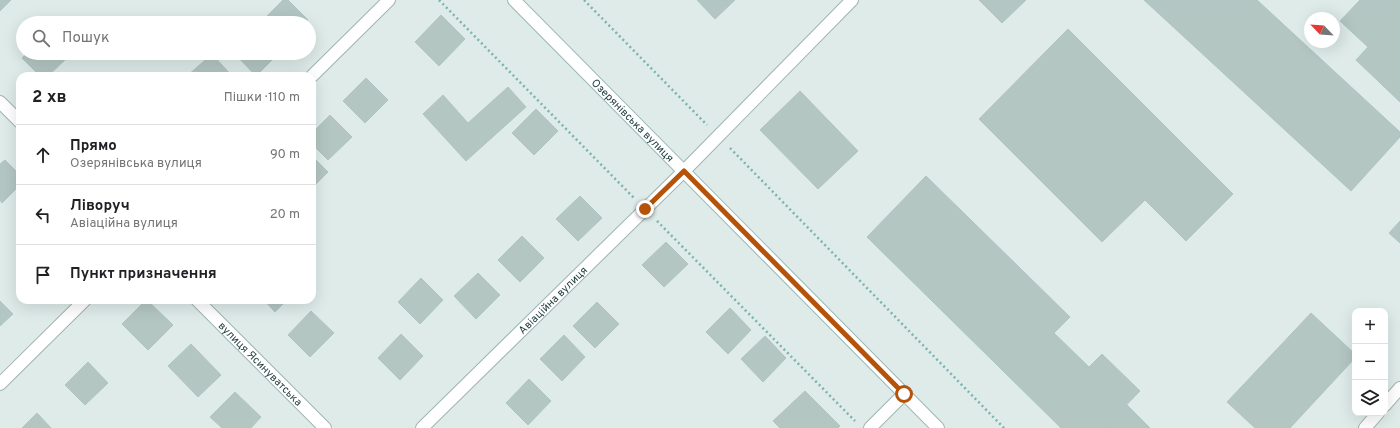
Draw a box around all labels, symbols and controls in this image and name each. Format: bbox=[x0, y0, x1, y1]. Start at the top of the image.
north arrow bbox=[1304, 12, 1340, 48]
search box bbox=[16, 16, 316, 60]
icon: search bbox=[30, 27, 52, 49]
text: Пошук bbox=[62, 29, 110, 48]
street label: Озерянівська вулиця bbox=[588, 76, 676, 165]
text: 2 хв bbox=[32, 87, 67, 109]
text: Пішки · 110 m bbox=[224, 90, 300, 106]
text: Прямо bbox=[70, 137, 117, 156]
icon: ahead bbox=[32, 144, 54, 166]
text: 90 m bbox=[270, 147, 300, 163]
text: Озерянівська вулиця bbox=[70, 156, 202, 172]
text: Ліворуч bbox=[70, 197, 130, 216]
route end bbox=[636, 200, 654, 218]
icon: left bbox=[32, 204, 54, 226]
text: 20 m bbox=[270, 207, 300, 223]
text: Авіаційна вулиця bbox=[70, 216, 178, 232]
icon: arrive bbox=[32, 264, 54, 286]
street label: Авіаційна вулиця bbox=[516, 264, 591, 338]
text: Пункт призначення bbox=[70, 265, 217, 284]
map controls bbox=[1352, 308, 1388, 416]
button: + bbox=[1352, 308, 1388, 344]
street label: вулиця Ясинуватська bbox=[215, 319, 305, 410]
button: − bbox=[1352, 344, 1388, 380]
button: layers bbox=[1352, 380, 1388, 416]
route start bbox=[895, 385, 913, 403]

